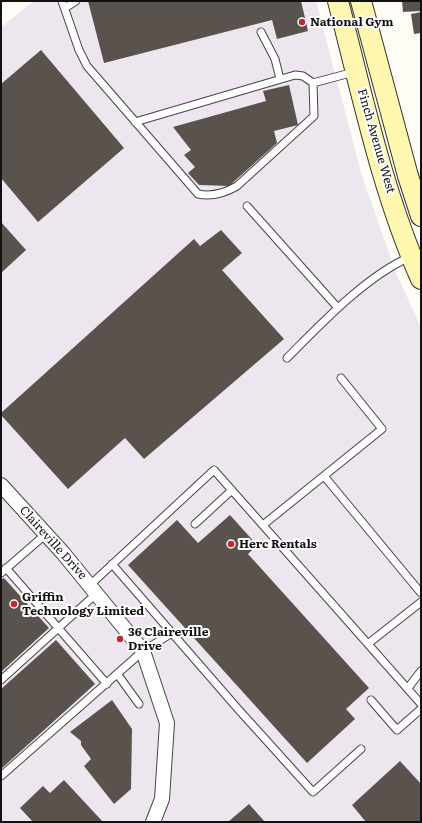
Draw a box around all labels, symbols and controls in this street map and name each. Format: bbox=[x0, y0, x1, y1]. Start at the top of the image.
place label: National Gym bbox=[310, 15, 394, 29]
marker: National Gym bbox=[297, 17, 307, 27]
street label: Finch Avenue West bbox=[354, 87, 398, 195]
street label: Claireville Drive bbox=[16, 503, 90, 583]
place label: Herc Rentals bbox=[239, 537, 317, 551]
marker: Herc Rentals bbox=[226, 539, 236, 549]
place label: Griffin Technology Limited bbox=[22, 590, 144, 618]
marker: Griffin Technology Limited bbox=[9, 599, 19, 609]
place label: 36 Claireville Drive bbox=[128, 625, 208, 653]
marker: 36 Claireville Drive bbox=[115, 634, 125, 644]

